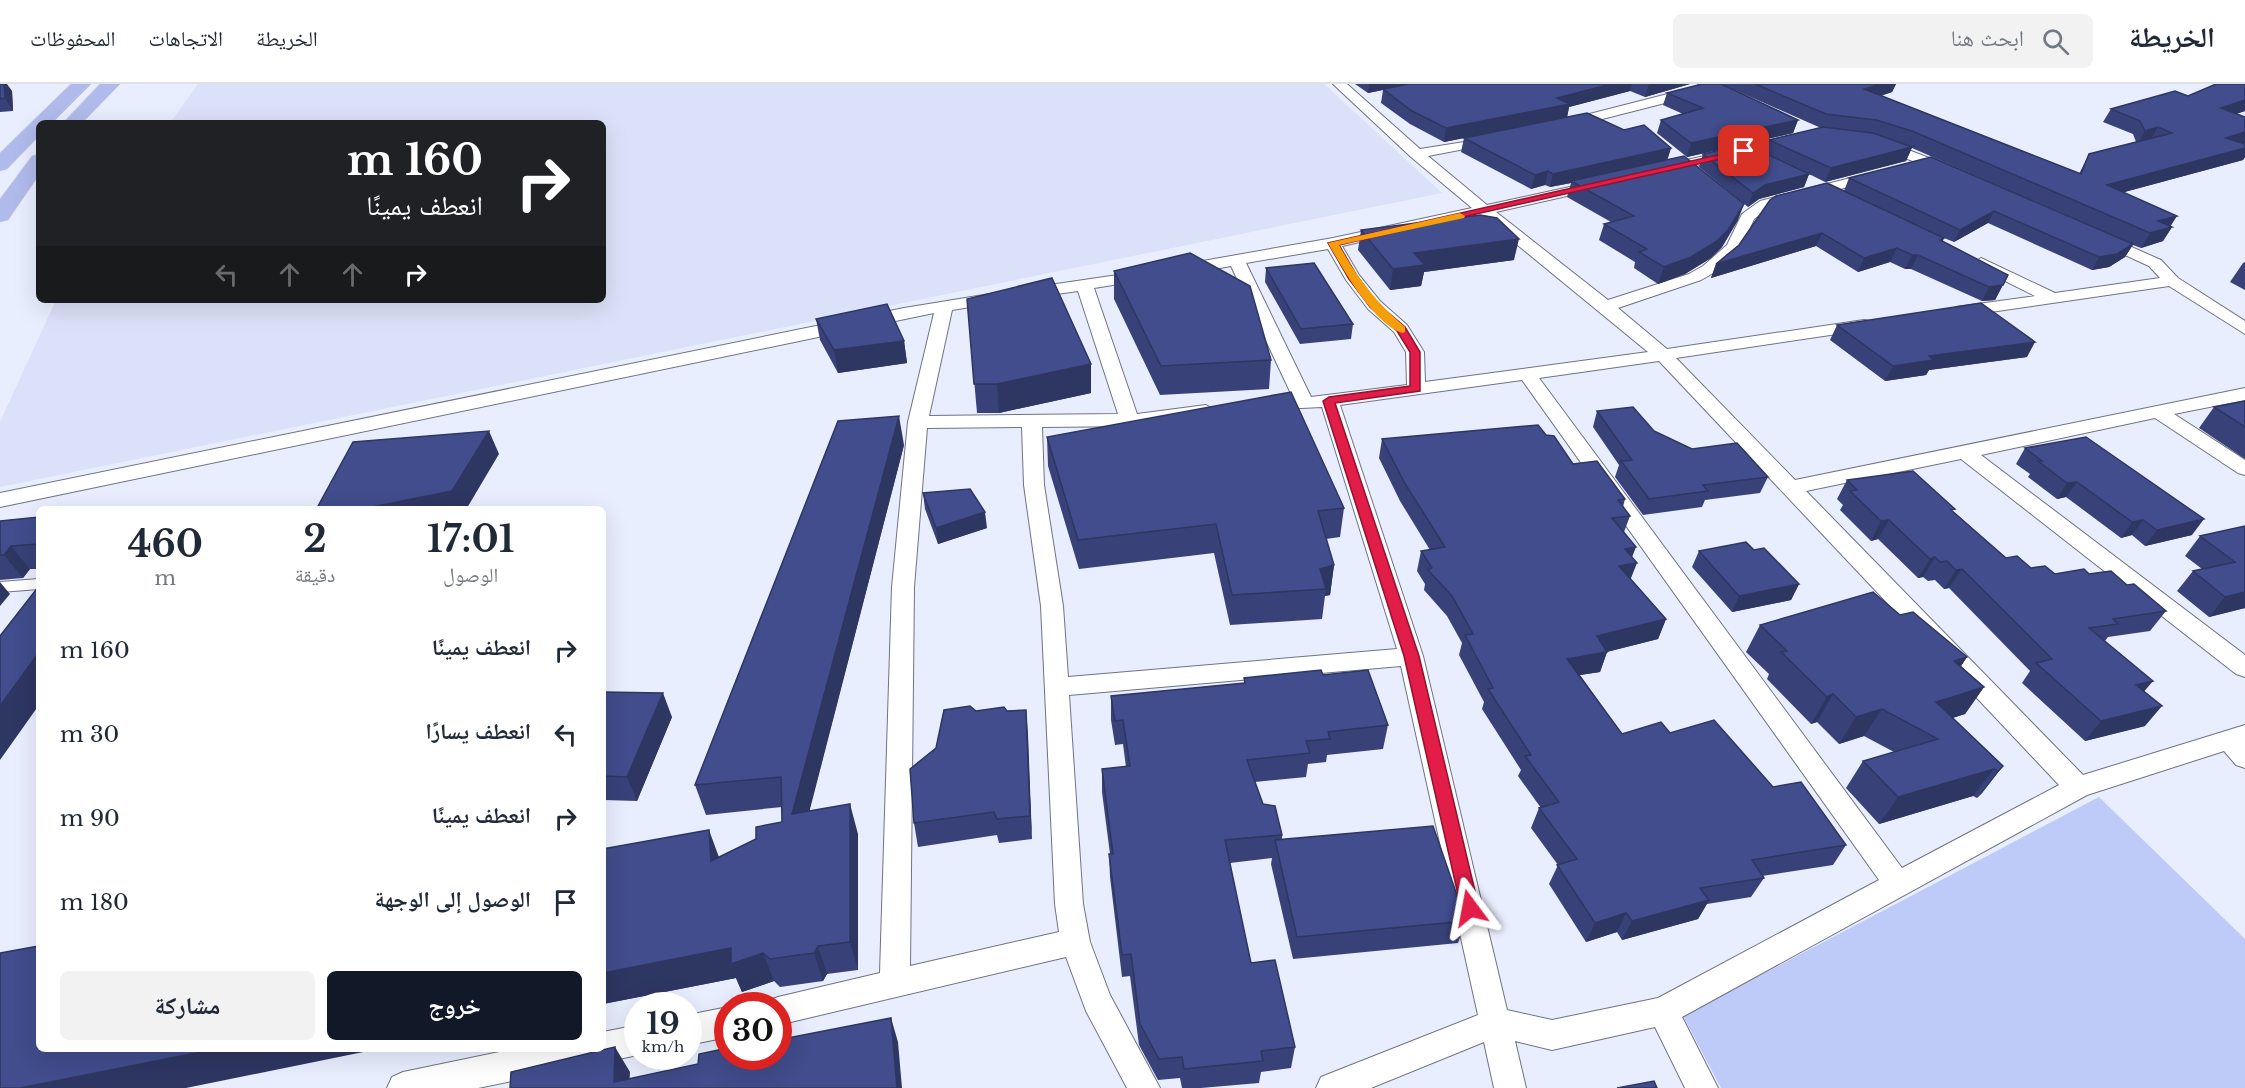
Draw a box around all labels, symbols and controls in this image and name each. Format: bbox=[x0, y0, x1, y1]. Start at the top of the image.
search box bbox=[1673, 14, 2093, 68]
text: الخريطة bbox=[2129, 20, 2215, 55]
text: ابحث هنا bbox=[1951, 25, 2024, 52]
icon: search bbox=[2039, 25, 2072, 58]
text: المحفوظات bbox=[30, 26, 115, 52]
text: الاتجاهات bbox=[148, 26, 223, 52]
text: الخريطة bbox=[256, 26, 318, 52]
pin bbox=[1718, 125, 1769, 176]
text: 160 m bbox=[347, 134, 483, 186]
icon: arrive bbox=[1727, 134, 1760, 167]
icon: right bbox=[504, 144, 582, 222]
text: انعطف يمينًا bbox=[366, 189, 483, 222]
icon: left bbox=[210, 258, 243, 291]
icon: ahead bbox=[273, 258, 306, 291]
icon: ahead bbox=[336, 258, 369, 291]
icon: right bbox=[399, 258, 432, 291]
text: 2 bbox=[303, 517, 327, 562]
text: 17:01 bbox=[427, 517, 514, 562]
text: 460 bbox=[128, 522, 203, 567]
text: دقيقة bbox=[295, 563, 335, 587]
text: الوصول bbox=[443, 563, 498, 587]
text: m bbox=[155, 566, 176, 590]
text: انعطف يمينًا bbox=[432, 634, 531, 661]
icon: right bbox=[549, 634, 582, 667]
text: 160 m bbox=[60, 637, 130, 664]
text: انعطف يسارًا bbox=[425, 718, 531, 745]
icon: left bbox=[549, 718, 582, 751]
text: 30 m bbox=[60, 721, 119, 748]
text: انعطف يمينًا bbox=[432, 802, 531, 829]
icon: right bbox=[549, 802, 582, 835]
text: 90 m bbox=[60, 805, 120, 832]
position arrow bbox=[1438, 876, 1502, 940]
text: الوصول إلى الوجهة bbox=[375, 886, 531, 913]
icon: arrive bbox=[549, 886, 582, 919]
text: 180 m bbox=[60, 889, 129, 916]
button: مشاركة bbox=[60, 971, 315, 1040]
button: خروج bbox=[327, 971, 582, 1040]
speed limit sign: 30 bbox=[714, 992, 792, 1070]
text: 19 bbox=[646, 1005, 680, 1042]
text: km/h bbox=[642, 1037, 684, 1056]

